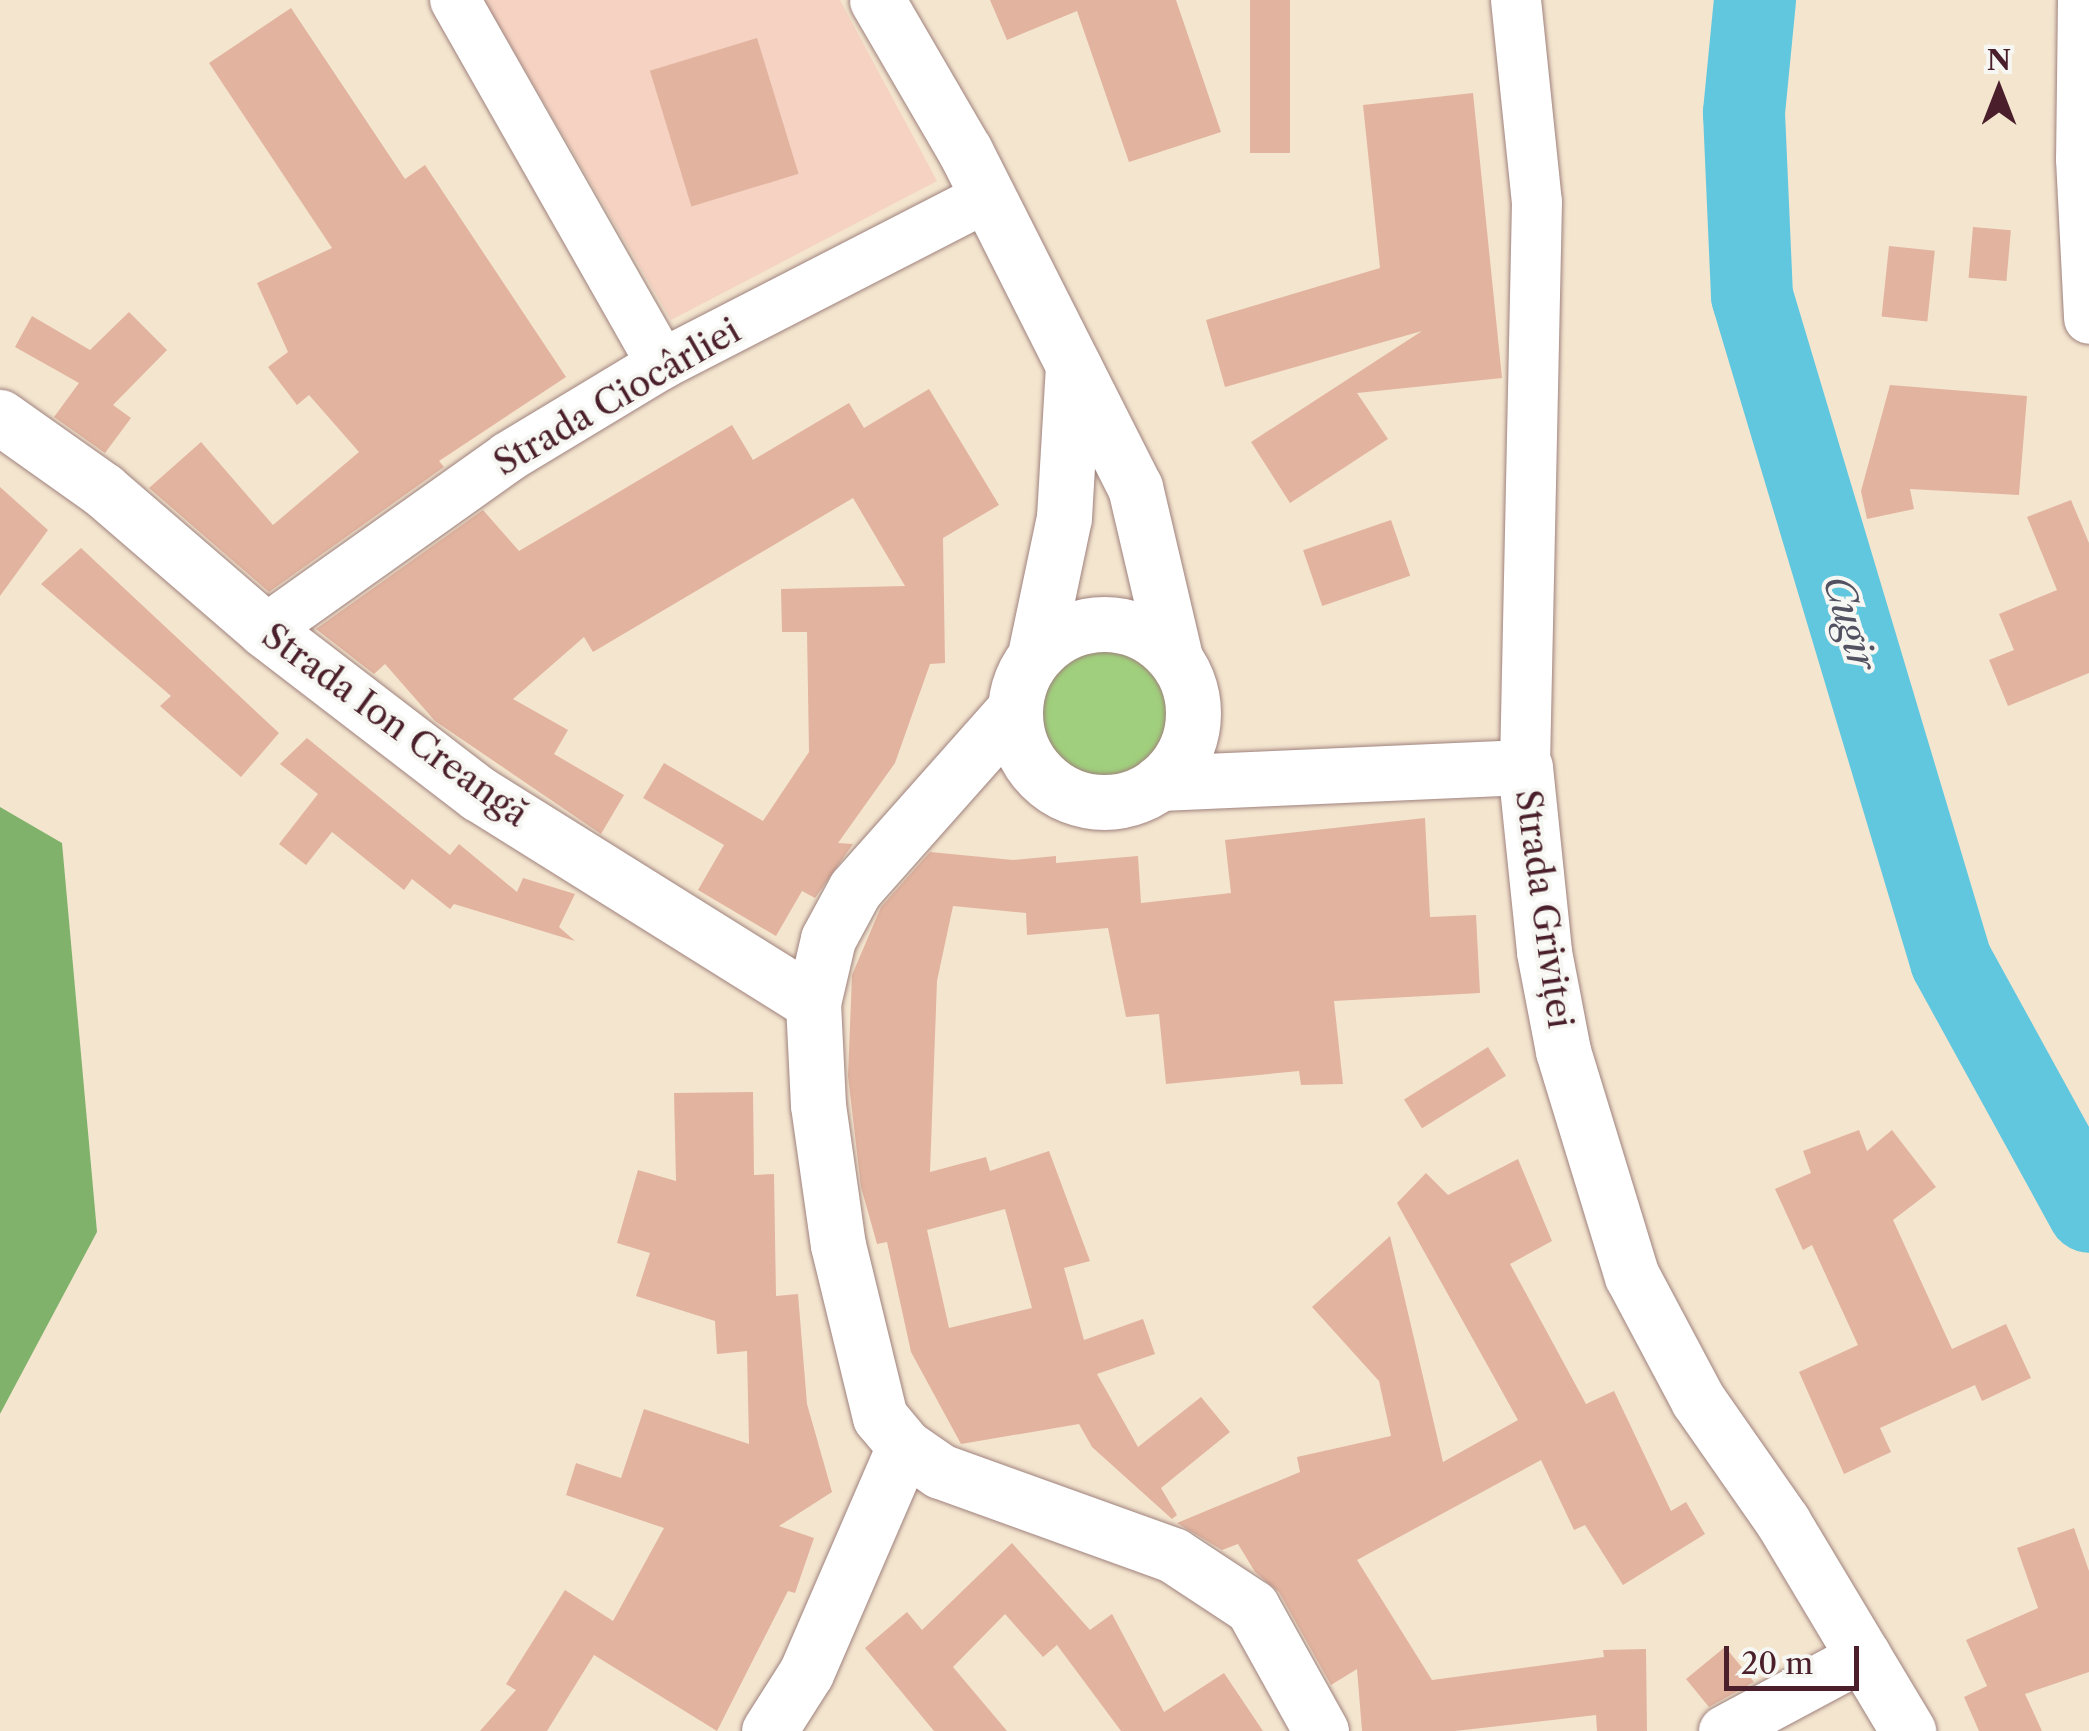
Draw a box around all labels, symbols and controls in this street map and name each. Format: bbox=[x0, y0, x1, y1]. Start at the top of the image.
north arrow bbox=[1949, 40, 2049, 140]
text: N bbox=[1987, 43, 2011, 77]
street label: Strada Ciocârliei bbox=[486, 309, 748, 485]
water label: Cugir bbox=[1814, 570, 1886, 676]
street label: Strada Ion Creangă bbox=[254, 614, 536, 836]
street label: Strada Griviței bbox=[1506, 787, 1582, 1031]
scale bar bbox=[1729, 1626, 1864, 1688]
text: 20 m bbox=[1741, 1645, 1813, 1682]

